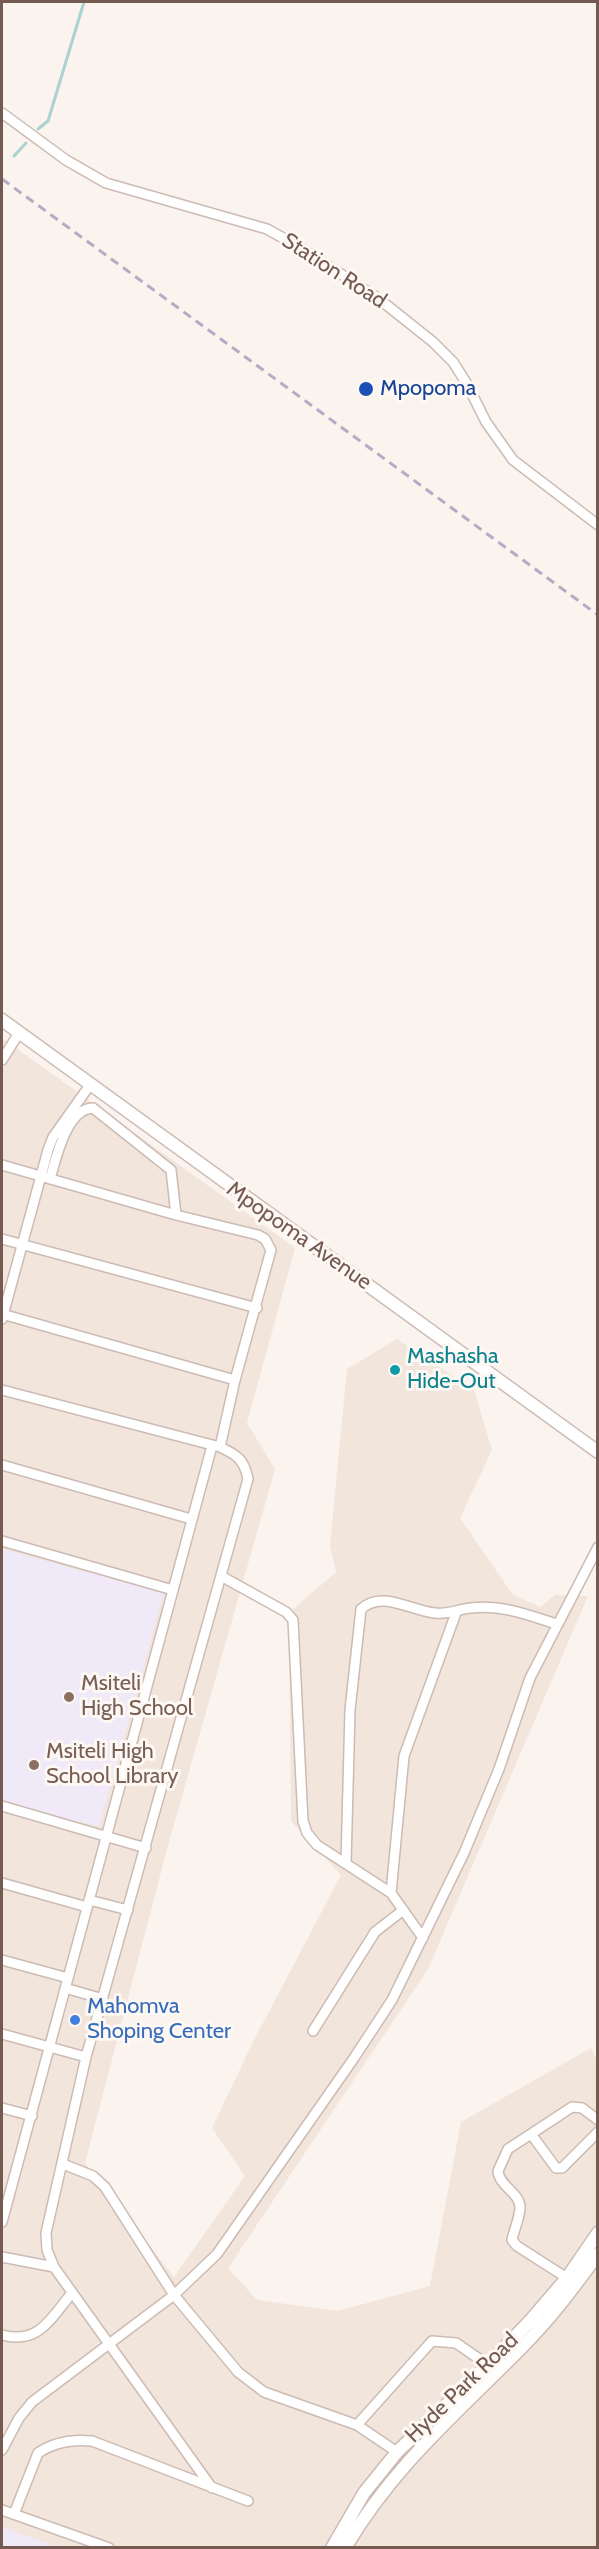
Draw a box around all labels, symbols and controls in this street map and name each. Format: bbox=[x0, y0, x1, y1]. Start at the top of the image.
street label: Station Road bbox=[277, 227, 391, 315]
place label: Mpopoma bbox=[380, 376, 476, 402]
marker: Mpopoma bbox=[357, 380, 375, 398]
street label: Mpopoma Avenue bbox=[221, 1176, 377, 1296]
place label: Mashasha Hide-Out bbox=[407, 1344, 498, 1396]
marker: Mashasha Hide-Out bbox=[388, 1363, 402, 1377]
place label: Msiteli High School bbox=[81, 1671, 193, 1723]
marker: Msiteli High School bbox=[62, 1690, 76, 1704]
place label: Msiteli High School Library bbox=[46, 1739, 178, 1790]
marker: Msiteli High School Library bbox=[27, 1758, 41, 1772]
place label: Mahomva Shoping Center bbox=[87, 1994, 231, 2046]
marker: Mahomva Shoping Center bbox=[68, 2013, 82, 2027]
street label: Hyde Park Road bbox=[400, 2327, 524, 2449]

